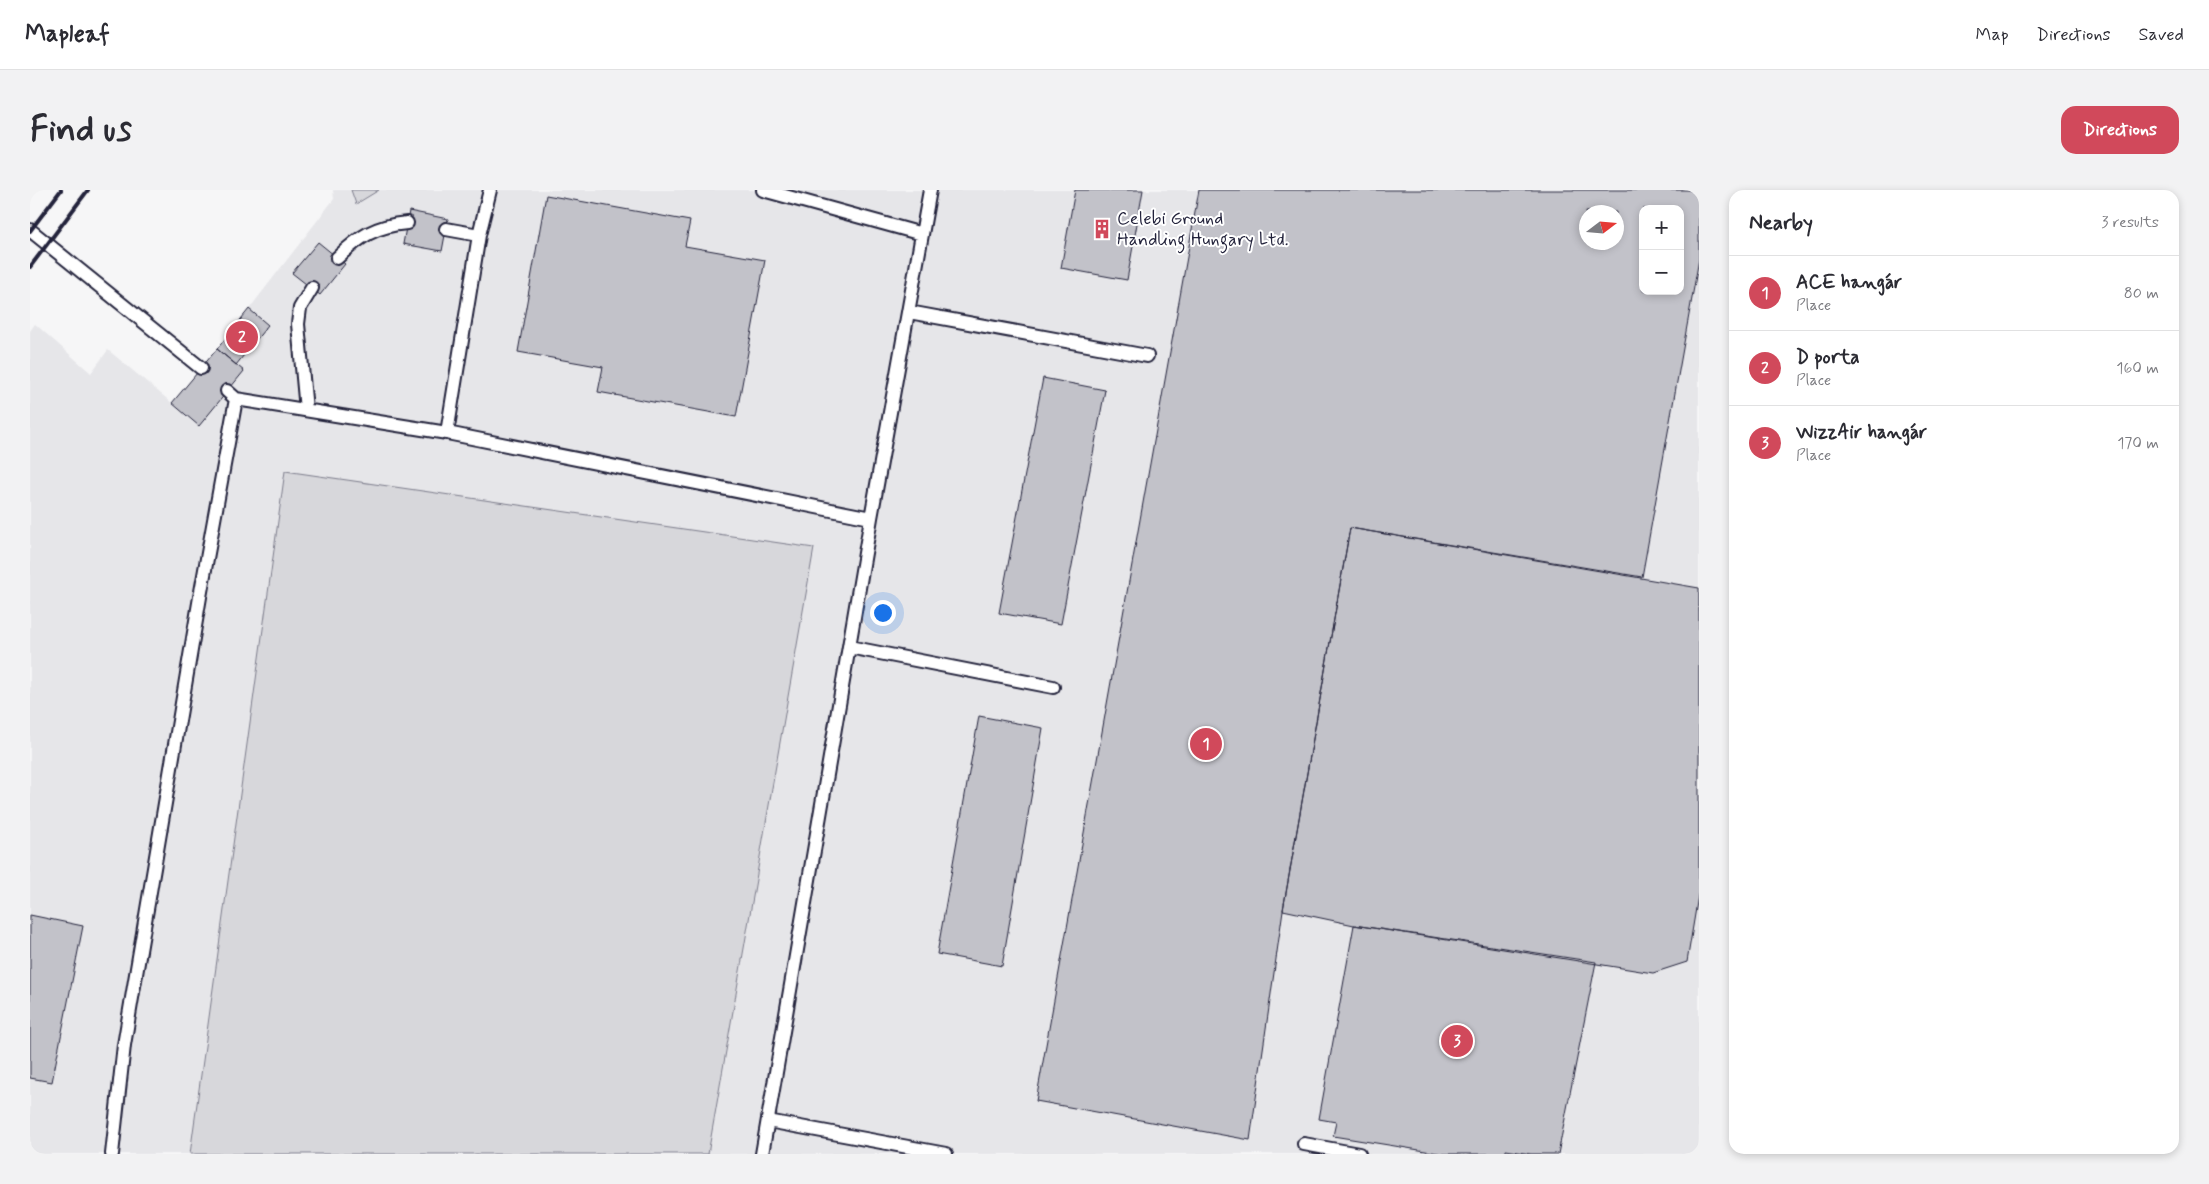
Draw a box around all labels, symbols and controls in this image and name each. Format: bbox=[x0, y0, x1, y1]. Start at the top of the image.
text: Mapleaf bbox=[25, 19, 110, 50]
text: Map bbox=[1976, 23, 2009, 47]
text: Directions bbox=[2037, 23, 2111, 47]
text: Saved bbox=[2139, 23, 2184, 47]
button: Directions bbox=[2061, 106, 2179, 154]
text: Find us bbox=[30, 107, 132, 153]
north arrow bbox=[1579, 205, 1624, 250]
map controls bbox=[1639, 205, 1684, 295]
button: + bbox=[1639, 205, 1684, 250]
place label: Celebi Ground Handling Hungary Ltd. bbox=[1117, 207, 1289, 254]
text: Nearby bbox=[1749, 209, 1813, 237]
text: 3 results bbox=[2101, 212, 2159, 233]
building icon: Celebi Ground Handling Hungary Ltd. bbox=[1091, 218, 1113, 240]
button: − bbox=[1639, 250, 1684, 295]
text: ACE hangár bbox=[1796, 270, 1902, 295]
text: 1 bbox=[1761, 283, 1769, 304]
text: 80 m bbox=[2124, 283, 2159, 304]
text: Place bbox=[1796, 295, 1831, 316]
pin: 2 bbox=[226, 318, 258, 356]
text: D porta bbox=[1796, 345, 1860, 370]
text: 2 bbox=[1761, 358, 1769, 379]
text: 160 m bbox=[2116, 358, 2159, 379]
text: Place bbox=[1796, 370, 1831, 391]
text: WizzAir hangár bbox=[1796, 420, 1927, 445]
text: 3 bbox=[1761, 433, 1769, 454]
text: 170 m bbox=[2117, 433, 2159, 454]
text: Place bbox=[1796, 445, 1831, 466]
your location bbox=[870, 600, 896, 626]
pin: 1 bbox=[1190, 725, 1222, 763]
pin: 3 bbox=[1441, 1022, 1473, 1060]

